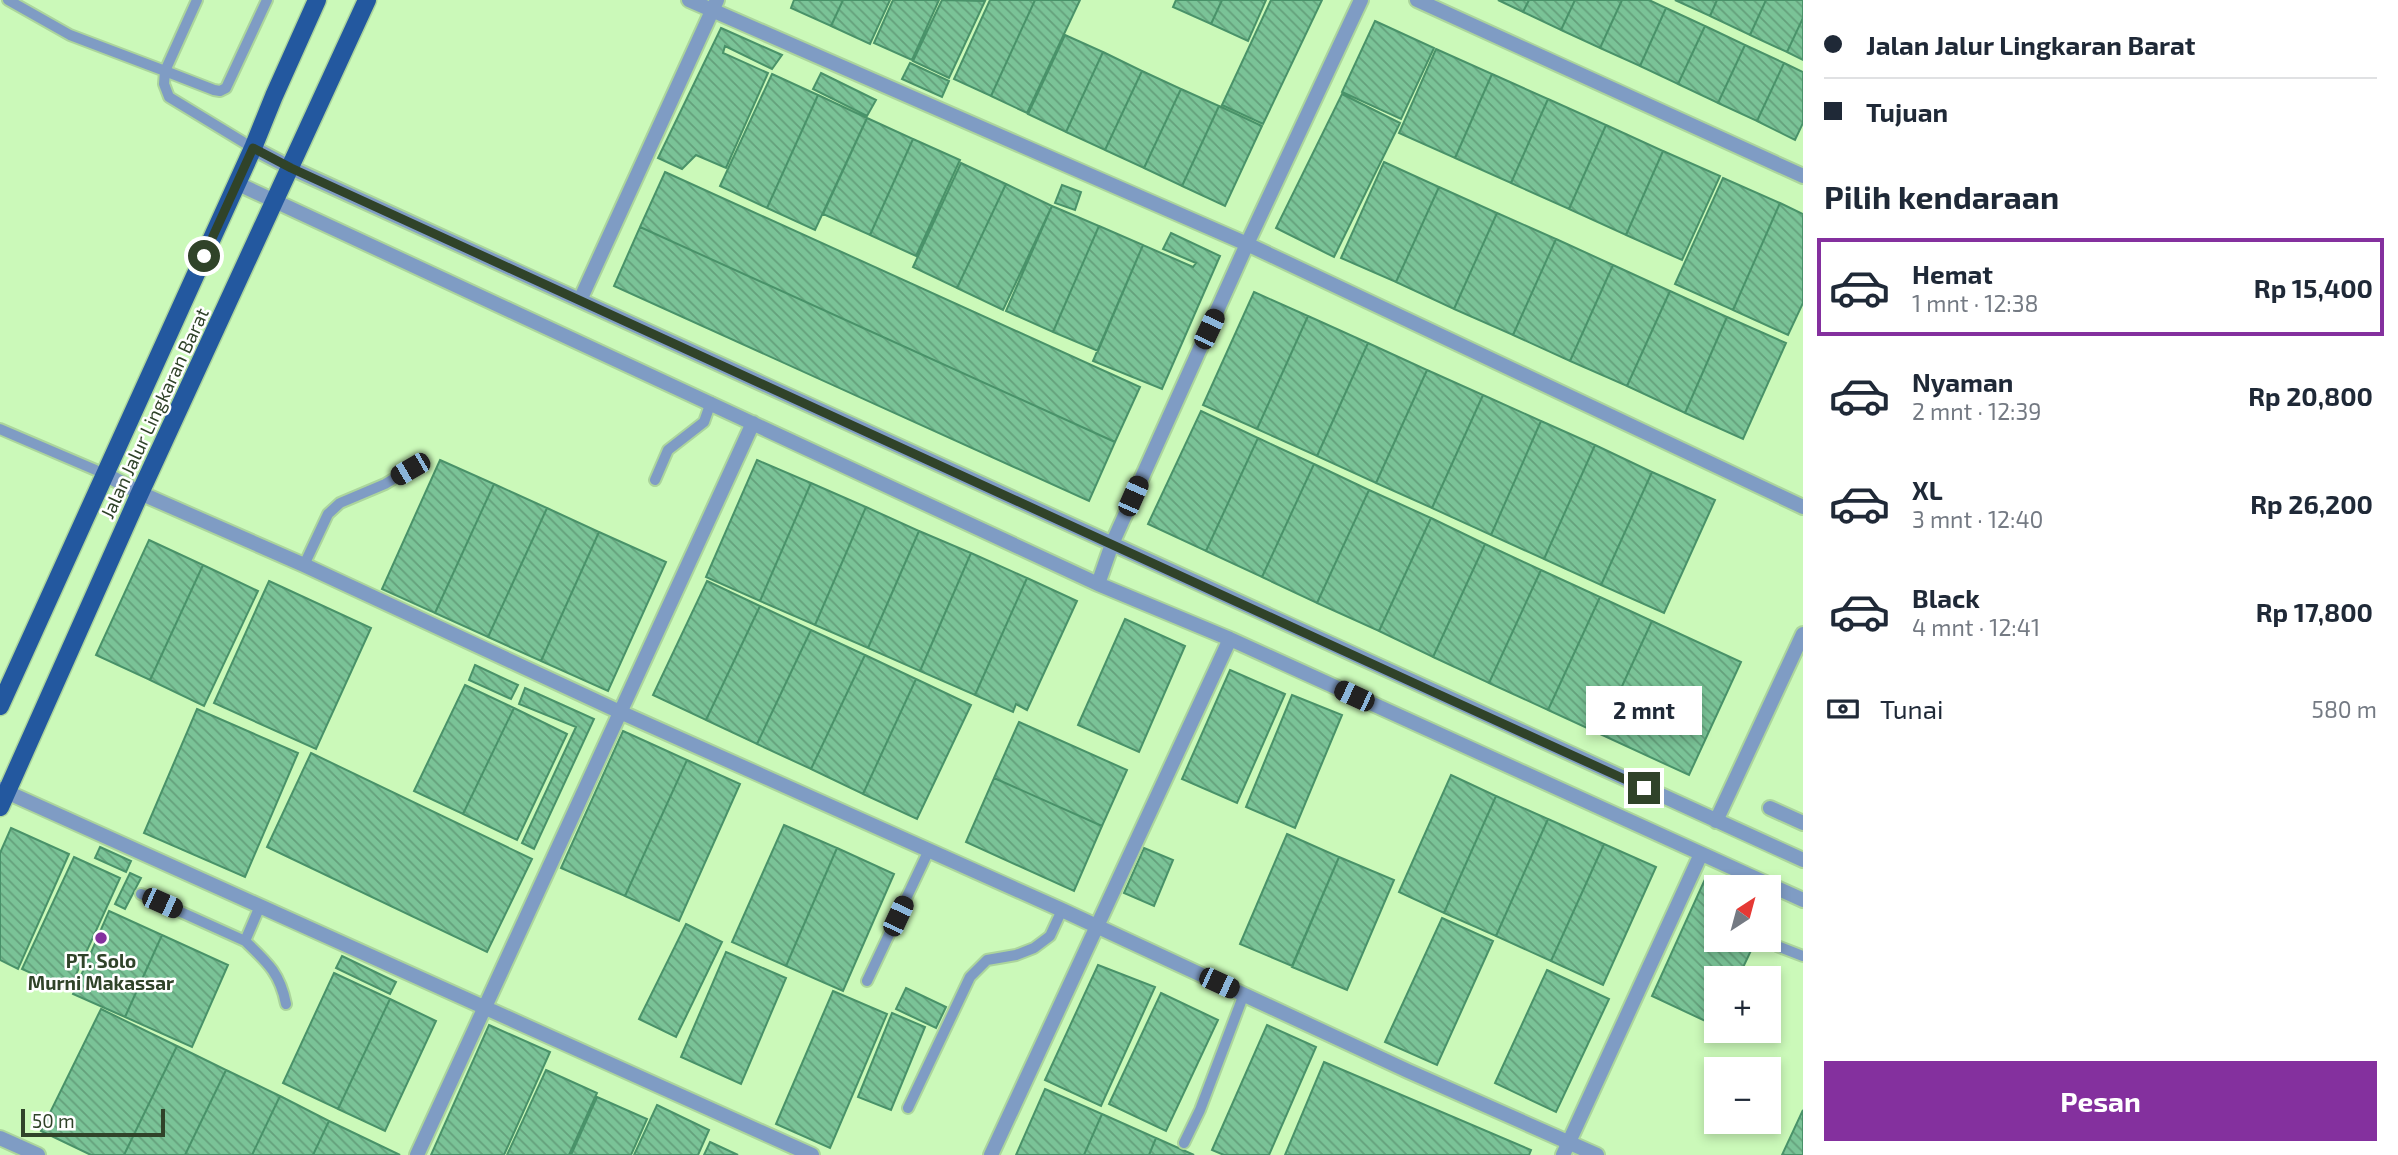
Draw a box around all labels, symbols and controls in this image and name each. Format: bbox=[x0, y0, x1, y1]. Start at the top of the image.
text: Jalan Jalur Lingkaran Barat bbox=[1866, 29, 2195, 60]
text: Tujuan bbox=[1866, 96, 1948, 127]
text: Pilih kendaraan bbox=[1824, 177, 2059, 215]
route start bbox=[188, 240, 220, 272]
icon: car bbox=[1828, 256, 1891, 319]
text: Hemat bbox=[1912, 258, 1993, 289]
text: Rp 15,400 bbox=[2254, 272, 2373, 303]
text: 1 mnt · 12:38 bbox=[1912, 289, 2039, 317]
street label: Jalan Jalur Lingkaran Barat bbox=[95, 304, 213, 522]
car bbox=[1191, 306, 1228, 352]
icon: car bbox=[1828, 364, 1891, 427]
text: Nyaman bbox=[1912, 366, 2013, 397]
text: Rp 20,800 bbox=[2248, 380, 2373, 411]
text: 2 mnt · 12:39 bbox=[1912, 397, 2041, 425]
car bbox=[387, 449, 434, 489]
icon: car bbox=[1828, 472, 1891, 535]
car bbox=[1115, 473, 1152, 519]
text: XL bbox=[1912, 474, 1943, 505]
text: Rp 26,200 bbox=[2250, 488, 2373, 519]
text: 3 mnt · 12:40 bbox=[1912, 505, 2043, 533]
icon: car bbox=[1828, 580, 1891, 643]
text: Black bbox=[1912, 582, 1980, 613]
text: Rp 17,800 bbox=[2256, 596, 2373, 627]
text: 4 mnt · 12:41 bbox=[1912, 613, 2040, 641]
car bbox=[1331, 678, 1378, 714]
callout: 2 mnt bbox=[1586, 686, 1702, 736]
icon: cash bbox=[1824, 690, 1862, 728]
text: Tunai bbox=[1880, 693, 1943, 724]
text: 580 m bbox=[2312, 695, 2377, 723]
text: 2 mnt bbox=[1613, 696, 1675, 724]
route end bbox=[1628, 772, 1660, 804]
north arrow bbox=[1704, 875, 1782, 952]
map controls bbox=[1704, 875, 1781, 1134]
car bbox=[139, 885, 186, 921]
car bbox=[880, 893, 917, 939]
marker: PT. Solo Murni Makassar bbox=[93, 930, 109, 946]
place label: PT. Solo Murni Makassar bbox=[28, 949, 174, 994]
car bbox=[1196, 965, 1243, 1001]
button: + bbox=[1704, 966, 1781, 1043]
button: − bbox=[1704, 1057, 1781, 1134]
button: Pesan bbox=[1824, 1061, 2377, 1141]
scale bar bbox=[21, 1106, 164, 1138]
text: 50 m bbox=[32, 1109, 75, 1132]

